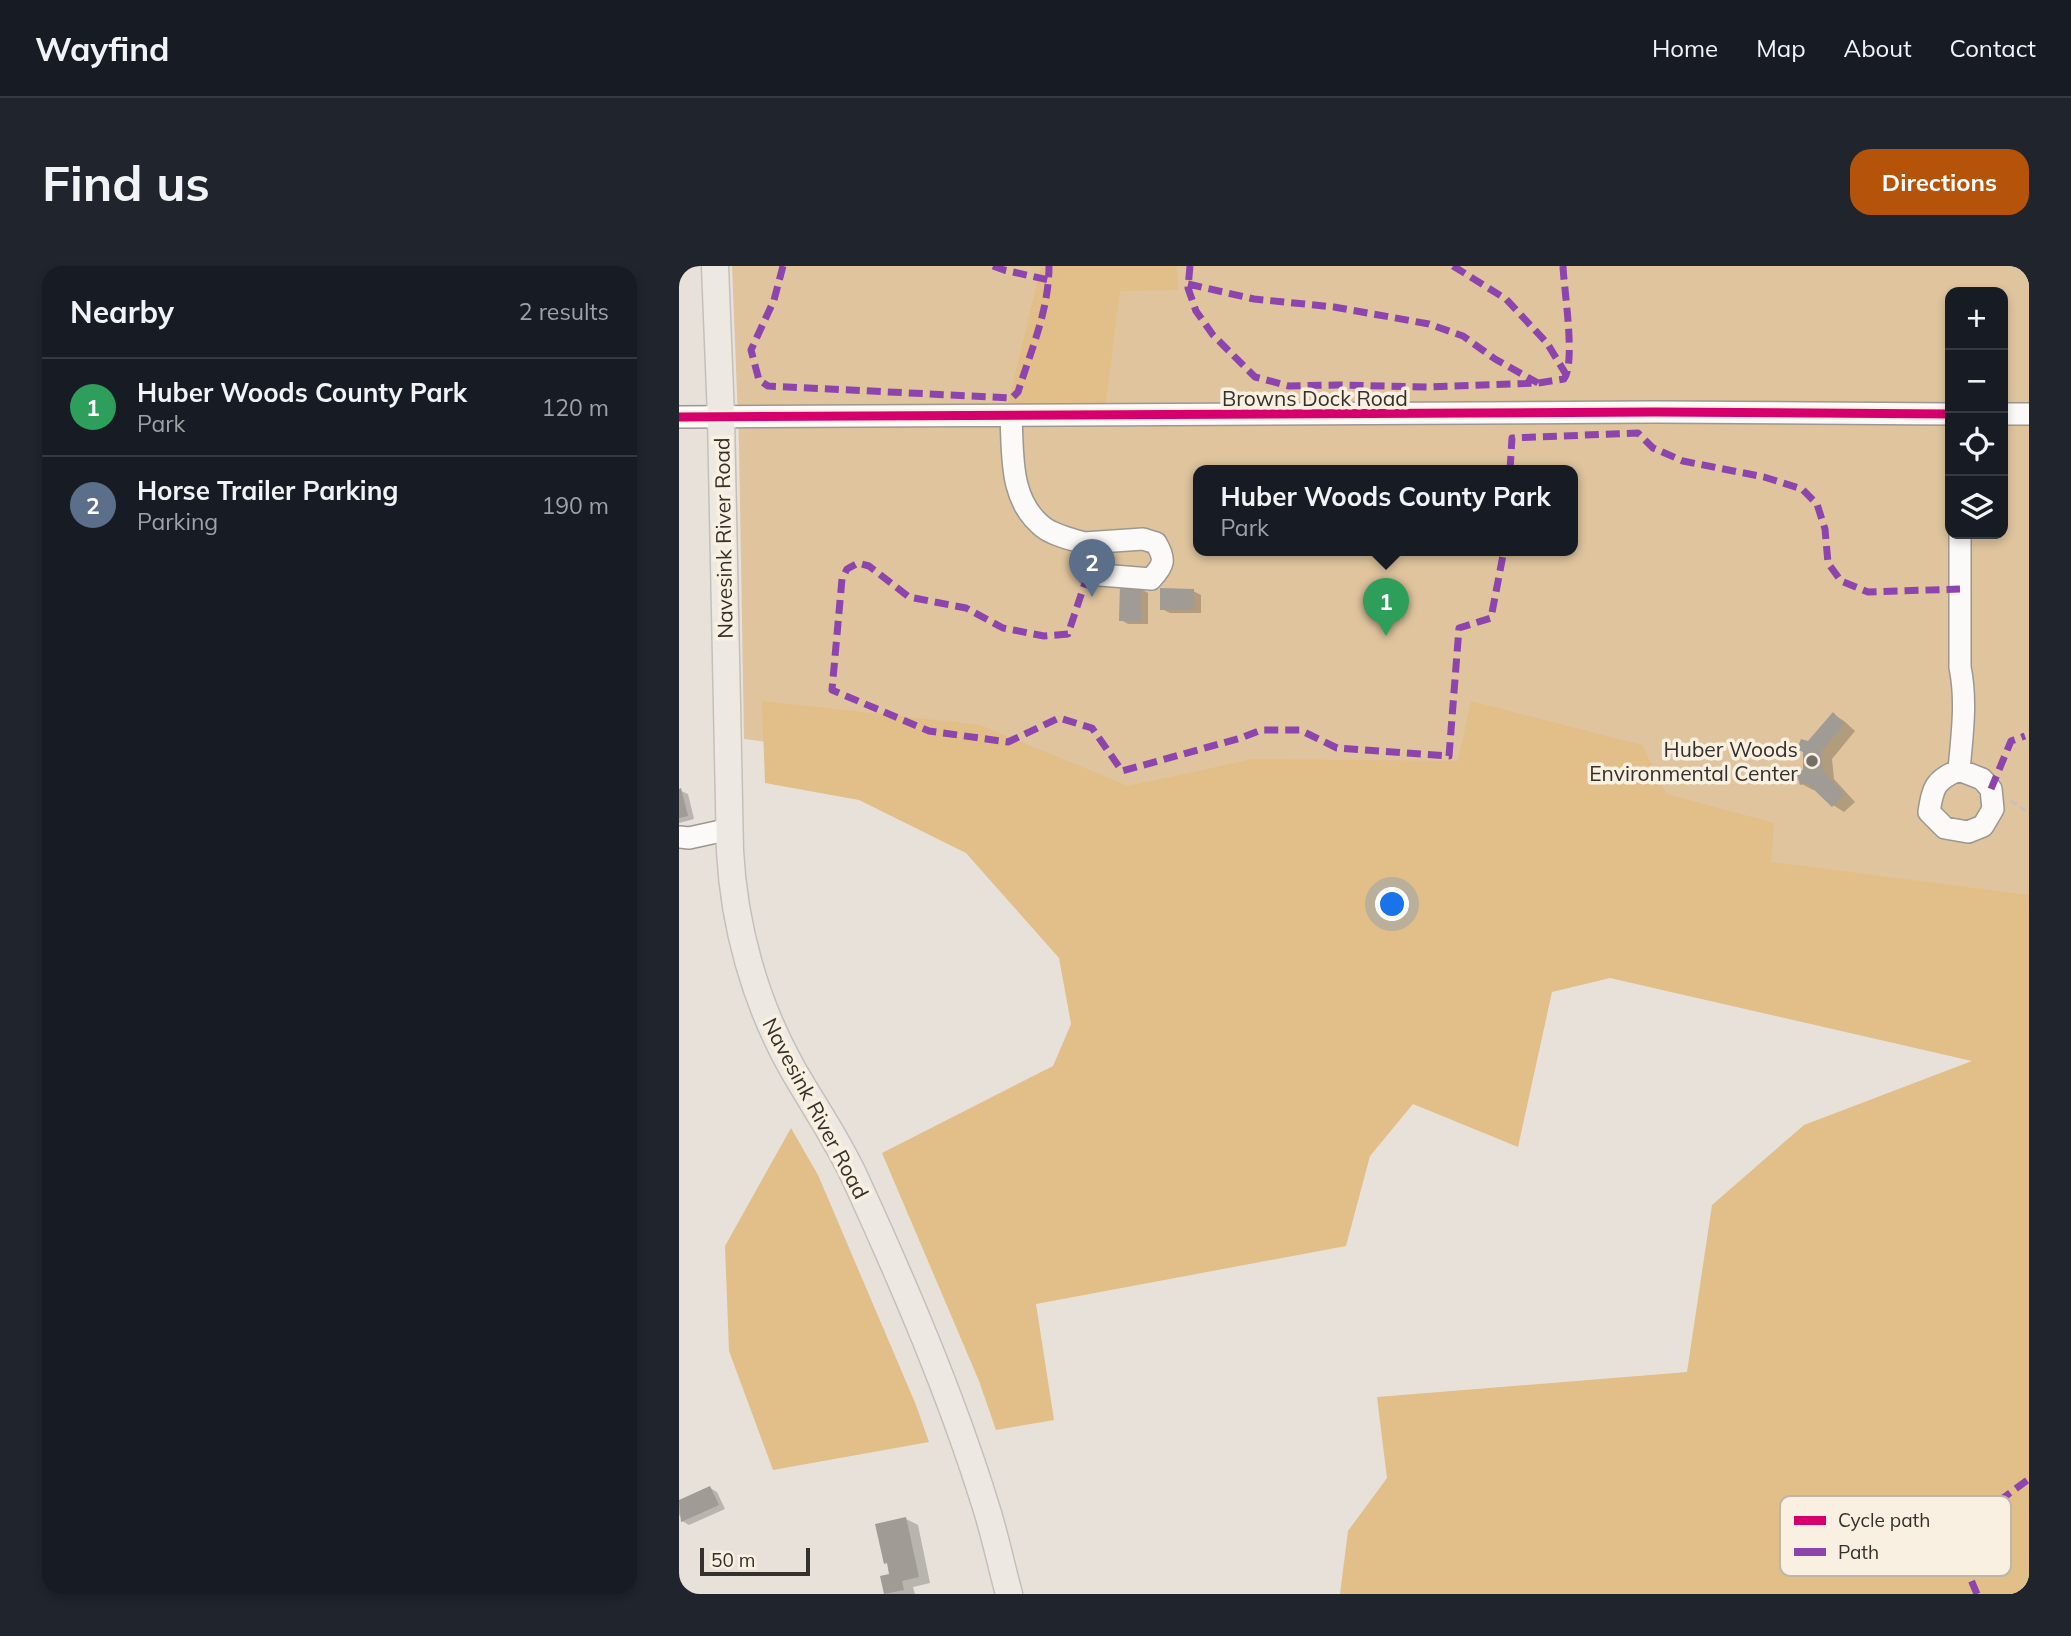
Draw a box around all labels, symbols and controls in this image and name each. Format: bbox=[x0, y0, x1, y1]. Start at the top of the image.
text: Wayfind bbox=[35, 28, 170, 69]
text: Home bbox=[1652, 33, 1718, 63]
text: Map bbox=[1756, 33, 1806, 63]
text: About bbox=[1844, 33, 1912, 63]
text: Contact bbox=[1950, 33, 2036, 63]
button: Directions bbox=[1850, 149, 2029, 215]
text: Find us bbox=[42, 152, 210, 213]
map controls bbox=[1945, 287, 2008, 539]
button: + bbox=[1945, 287, 2008, 350]
text: Nearby bbox=[70, 293, 174, 331]
text: 2 results bbox=[519, 297, 609, 326]
button: − bbox=[1945, 350, 2008, 413]
text: Huber Woods County Park bbox=[137, 376, 467, 409]
street label: Browns Dock Road bbox=[1222, 385, 1408, 411]
text: 1 bbox=[86, 393, 100, 422]
text: 120 m bbox=[541, 393, 609, 422]
text: Park bbox=[137, 409, 185, 438]
button: locate bbox=[1945, 413, 2008, 476]
street label: Navesink River Road bbox=[708, 437, 738, 639]
popup bbox=[1193, 465, 1578, 556]
text: Horse Trailer Parking bbox=[137, 474, 398, 507]
button: layers bbox=[1945, 476, 2008, 539]
text: Huber Woods County Park bbox=[1220, 480, 1551, 513]
text: 2 bbox=[86, 491, 100, 520]
text: 190 m bbox=[541, 491, 609, 520]
text: Parking bbox=[137, 507, 218, 536]
text: Park bbox=[1220, 513, 1269, 542]
pin: 2 bbox=[1069, 539, 1115, 597]
pin: 1 bbox=[1363, 578, 1409, 636]
place label: Huber Woods Environmental Center bbox=[1589, 736, 1798, 786]
marker: Huber Woods Environmental Center bbox=[1804, 753, 1820, 769]
your location bbox=[1375, 887, 1409, 921]
street label: Navesink River Road bbox=[757, 1013, 875, 1203]
legend bbox=[1780, 1496, 2011, 1576]
text: Cycle path bbox=[1838, 1508, 1930, 1532]
text: Path bbox=[1838, 1540, 1879, 1564]
scale bar bbox=[700, 1545, 810, 1577]
text: 50 m bbox=[711, 1548, 755, 1572]

